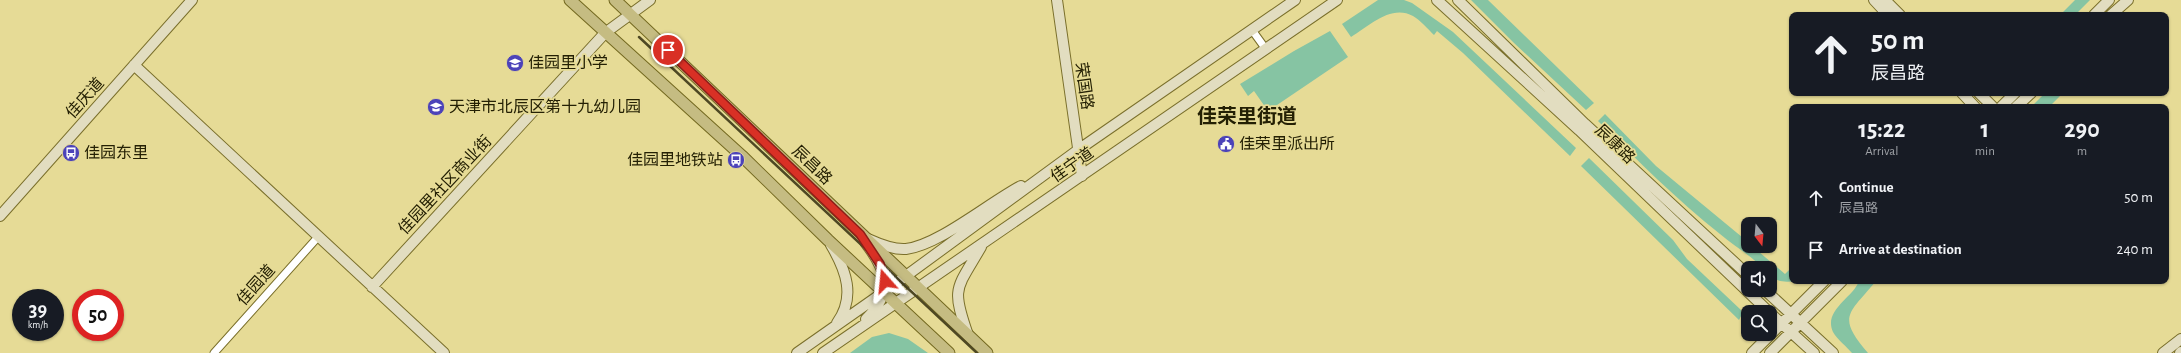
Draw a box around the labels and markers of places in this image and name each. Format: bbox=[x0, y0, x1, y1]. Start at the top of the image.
pin bbox=[651, 33, 685, 67]
school or university icon: 佳园里小学 bbox=[505, 53, 525, 73]
place label: 佳园里小学 bbox=[528, 54, 608, 71]
school or university icon: 天津市北辰区第十九幼儿园 bbox=[426, 97, 446, 117]
place label: 天津市北辰区第十九幼儿园 bbox=[449, 98, 641, 115]
public building icon: 佳荣里派出所 bbox=[1216, 134, 1236, 154]
place label: 佳荣里派出所 bbox=[1239, 135, 1335, 152]
bus stop icon: 佳园东里 bbox=[61, 143, 81, 163]
place label: 佳园东里 bbox=[84, 144, 148, 161]
bus stop icon: 佳园里地铁站 bbox=[726, 150, 746, 170]
place label: 佳园里地铁站 bbox=[627, 151, 723, 168]

